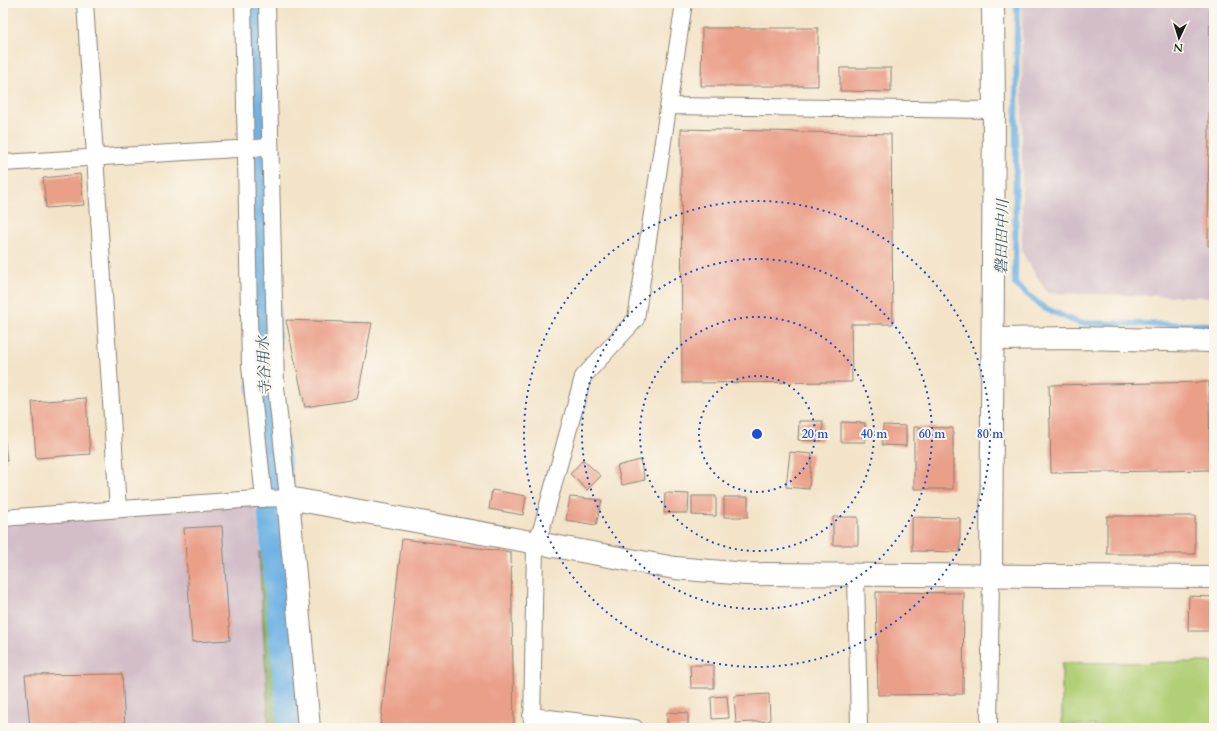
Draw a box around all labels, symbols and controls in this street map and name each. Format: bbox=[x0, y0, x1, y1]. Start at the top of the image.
north arrow bbox=[1159, 18, 1199, 58]
text: N bbox=[1173, 40, 1184, 55]
water label: 磐田田中川 bbox=[991, 197, 1013, 275]
water label: 寺谷用水 bbox=[252, 334, 276, 396]
text: 20 m bbox=[802, 426, 829, 442]
text: 40 m bbox=[861, 426, 888, 442]
text: 60 m bbox=[919, 426, 946, 442]
text: 80 m bbox=[977, 426, 1004, 442]
centre of rings bbox=[750, 427, 764, 441]

